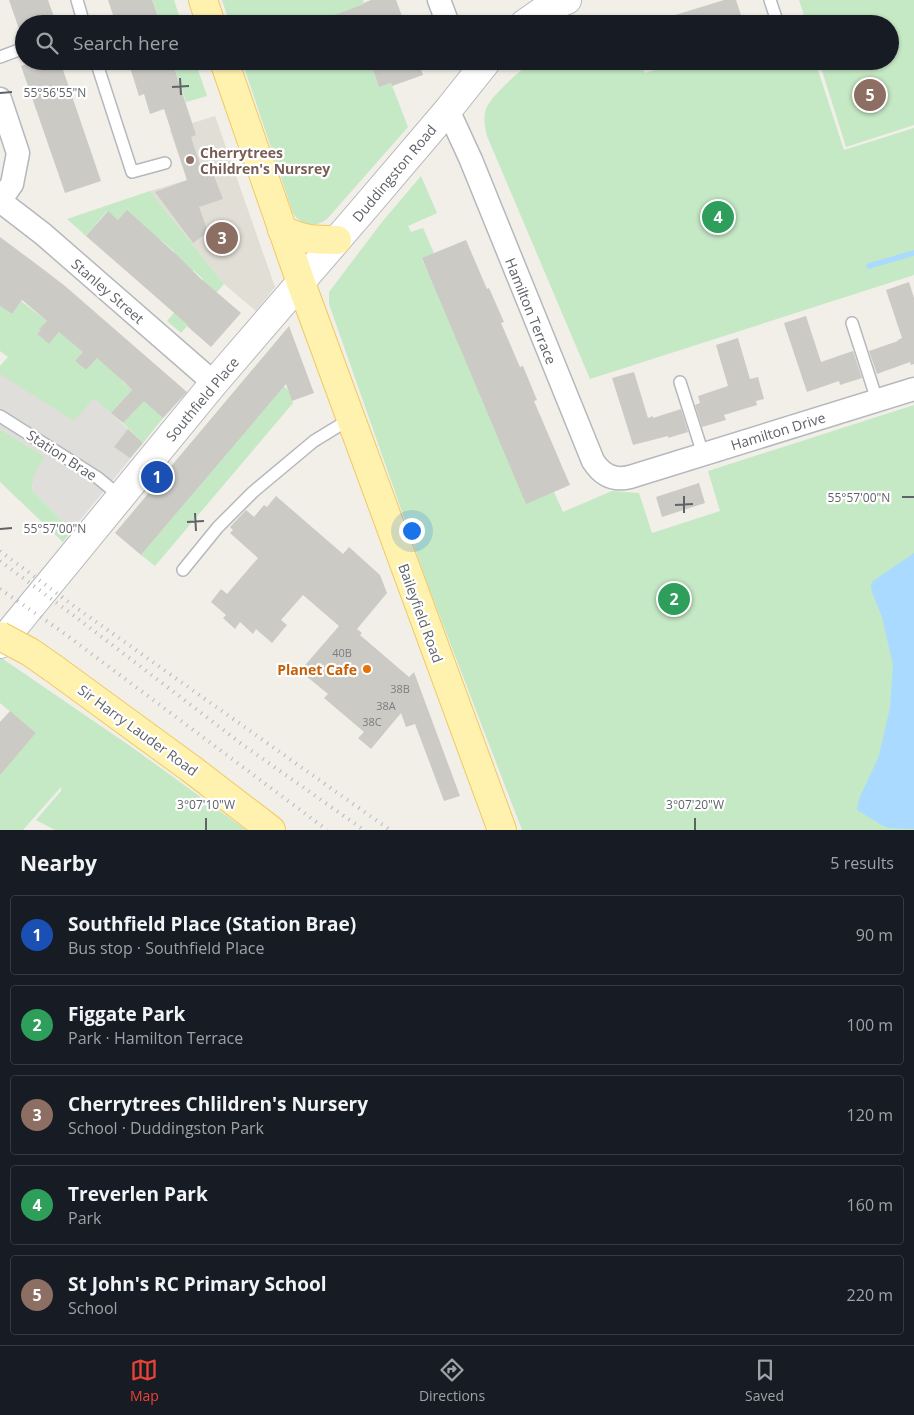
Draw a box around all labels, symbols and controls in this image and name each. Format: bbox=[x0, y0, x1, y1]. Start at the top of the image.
search box bbox=[15, 15, 899, 70]
icon: search bbox=[33, 29, 61, 57]
text: Search here bbox=[73, 30, 179, 56]
pin: 5 bbox=[854, 76, 886, 114]
text: 55°56'55"N bbox=[24, 84, 86, 101]
street label: Duddingston Road bbox=[348, 120, 440, 226]
place label: Cherrytrees Children's Nursrey bbox=[200, 143, 330, 178]
marker: Cherrytrees Children's Nursrey bbox=[184, 154, 196, 166]
pin: 4 bbox=[702, 198, 734, 236]
pin: 3 bbox=[206, 219, 238, 257]
street label: Stanley Street bbox=[68, 254, 148, 328]
street label: Hamilton Terrace bbox=[501, 255, 561, 367]
street label: Southfield Place bbox=[161, 353, 243, 445]
street label: Hamilton Drive bbox=[728, 408, 828, 454]
street label: Station Brae bbox=[23, 425, 101, 485]
pin: 1 bbox=[141, 458, 173, 496]
text: 55°57'00"N bbox=[828, 489, 890, 506]
your location bbox=[399, 518, 425, 544]
text: 55°57'00"N bbox=[24, 520, 86, 537]
street label: Baileyfield Road bbox=[394, 561, 448, 665]
pin: 2 bbox=[658, 580, 690, 618]
house number: 40B bbox=[332, 645, 352, 660]
place label: Planet Cafe bbox=[277, 660, 357, 679]
marker: Planet Cafe bbox=[361, 663, 373, 675]
street label: Sir Harry Lauder Road bbox=[74, 680, 202, 780]
house number: 38B bbox=[390, 681, 410, 696]
house number: 38A bbox=[376, 698, 396, 713]
house number: 38C bbox=[362, 714, 382, 729]
text: 3°07'10"W bbox=[177, 796, 235, 813]
text: 3°07'20"W bbox=[666, 796, 724, 813]
text: Nearby bbox=[20, 849, 97, 877]
text: 5 results bbox=[830, 852, 894, 874]
text: Southfield Place (Station Brae) bbox=[68, 911, 356, 937]
text: 1 bbox=[32, 924, 42, 946]
text: 90 m bbox=[856, 924, 893, 946]
text: Bus stop · Southfield Place bbox=[68, 937, 265, 959]
text: Figgate Park bbox=[68, 1001, 185, 1027]
text: 2 bbox=[32, 1014, 42, 1036]
text: 100 m bbox=[847, 1014, 893, 1036]
text: Park · Hamilton Terrace bbox=[68, 1027, 243, 1049]
text: Cherrytrees Chlildren's Nursery bbox=[68, 1091, 368, 1117]
text: 3 bbox=[32, 1104, 42, 1126]
text: 120 m bbox=[847, 1104, 893, 1126]
text: School · Duddingston Park bbox=[68, 1117, 264, 1139]
text: Treverlen Park bbox=[68, 1181, 208, 1207]
text: 4 bbox=[32, 1194, 42, 1216]
text: 160 m bbox=[847, 1194, 893, 1216]
text: Park bbox=[68, 1207, 101, 1229]
text: St John's RC Primary School bbox=[68, 1271, 327, 1297]
text: 5 bbox=[32, 1284, 42, 1306]
text: 220 m bbox=[847, 1284, 893, 1306]
text: School bbox=[68, 1297, 118, 1319]
tab: Map bbox=[130, 1356, 159, 1405]
tab: Directions bbox=[419, 1356, 485, 1405]
tab: Saved bbox=[745, 1356, 784, 1405]

